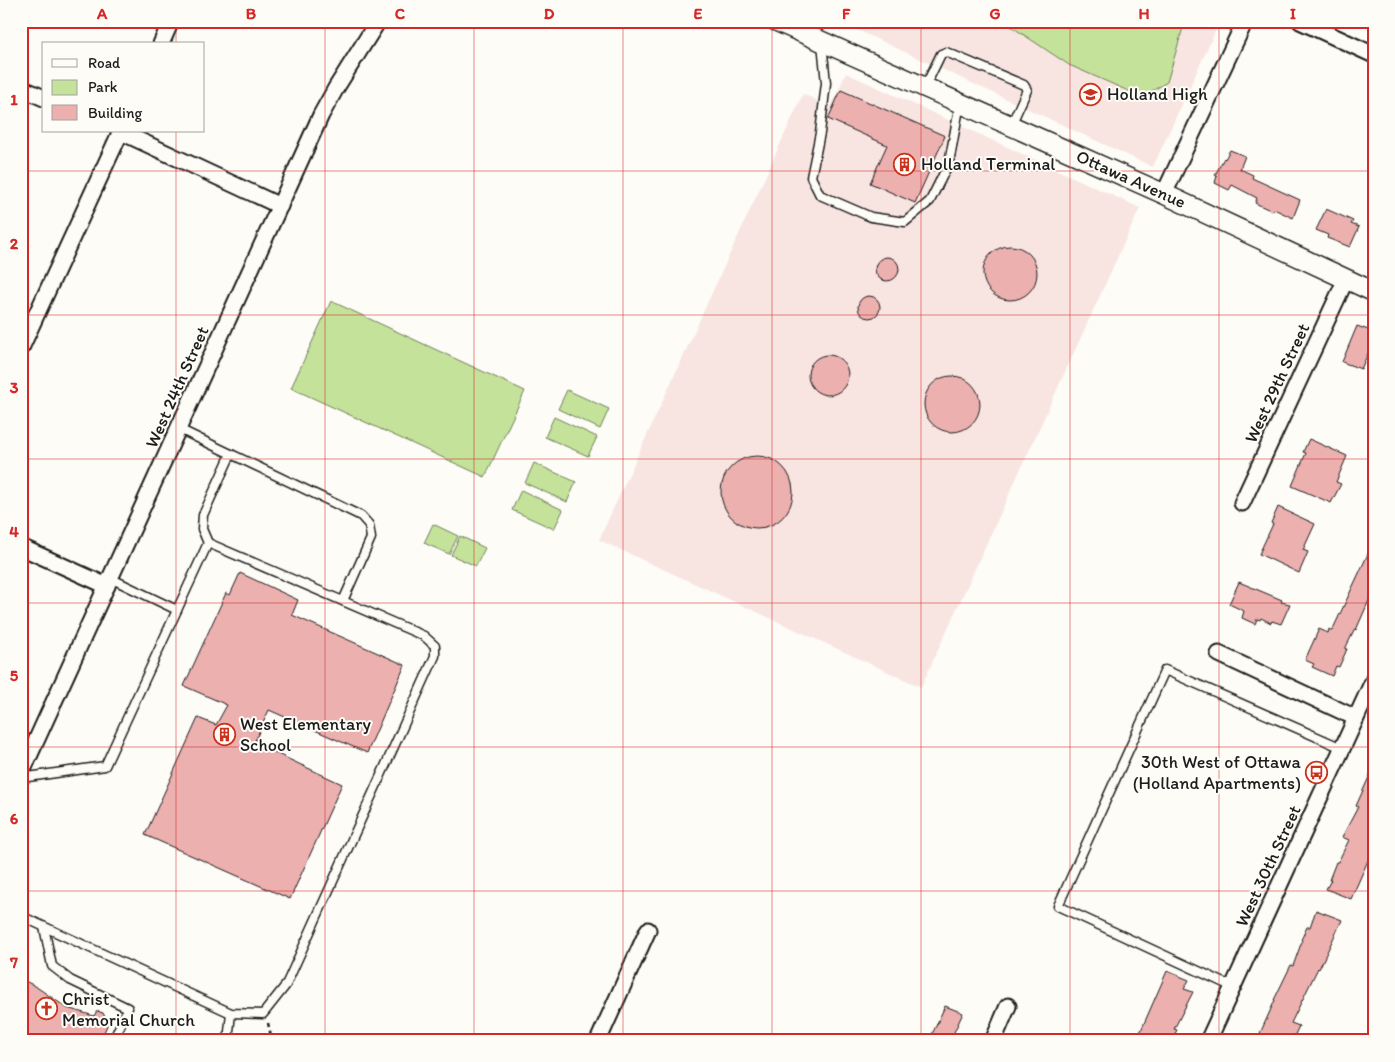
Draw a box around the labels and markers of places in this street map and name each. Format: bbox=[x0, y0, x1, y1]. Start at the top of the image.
school or university icon: Holland High bbox=[1079, 82, 1103, 106]
place label: Holland High bbox=[1107, 83, 1208, 105]
building icon: Holland Terminal bbox=[893, 152, 917, 176]
place label: Holland Terminal bbox=[921, 153, 1055, 175]
place label: West Elementary School bbox=[240, 713, 371, 756]
building icon: West Elementary School bbox=[212, 722, 236, 746]
place label: 30th West of Ottawa (Holland Apartments) bbox=[1133, 751, 1302, 794]
bus stop icon: 30th West of Ottawa (Holland Apartments) bbox=[1305, 760, 1329, 784]
place label: Christ Memorial Church bbox=[62, 988, 195, 1031]
church icon: Christ Memorial Church bbox=[34, 997, 58, 1021]

